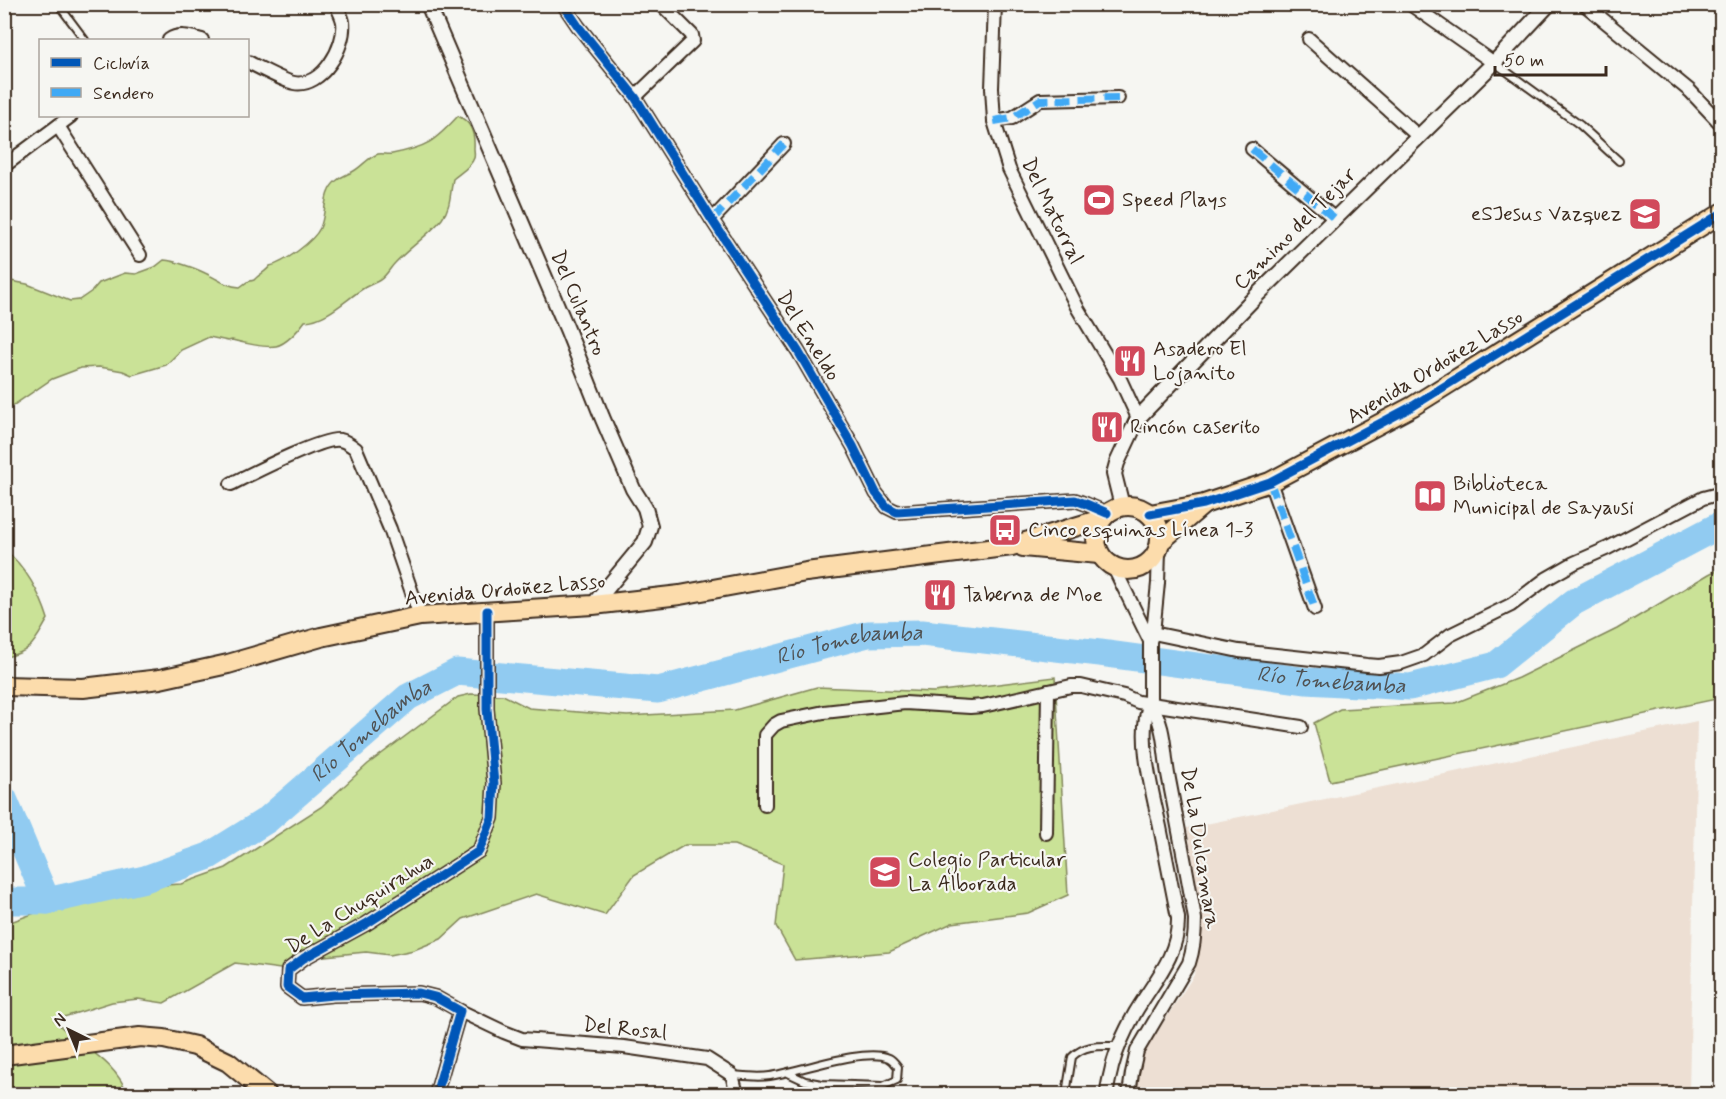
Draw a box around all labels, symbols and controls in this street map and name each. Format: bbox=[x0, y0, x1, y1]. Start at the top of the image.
legend bbox=[39, 39, 249, 117]
scale bar bbox=[1495, 39, 1606, 77]
text: 50 m bbox=[1504, 49, 1544, 73]
text: Ciclovía bbox=[93, 52, 150, 76]
text: Sendero bbox=[93, 82, 154, 106]
street label: Del Matorral bbox=[1014, 153, 1090, 269]
street label: Camino del Tejar bbox=[1228, 161, 1363, 296]
sports icon: Speed Plays bbox=[1081, 182, 1117, 218]
place label: Speed Plays bbox=[1122, 186, 1227, 214]
school or university icon: eSJesus Vazquez bbox=[1627, 196, 1663, 232]
place label: eSJesus Vazquez bbox=[1471, 200, 1622, 228]
street label: Del Culantro bbox=[543, 246, 613, 360]
street label: Del Eneldo bbox=[769, 286, 847, 386]
street label: Avenida Ordoñez Lasso bbox=[1342, 303, 1528, 431]
place label: Asadero El Lojanito bbox=[1153, 335, 1247, 387]
restaurant icon: Asadero El Lojanito bbox=[1112, 343, 1148, 379]
restaurant icon: Rincón caserito bbox=[1089, 409, 1125, 445]
place label: Rincón caserito bbox=[1130, 413, 1260, 441]
place label: Biblioteca Municipal de Sayausi bbox=[1453, 470, 1634, 522]
library icon: Biblioteca Municipal de Sayausi bbox=[1412, 478, 1448, 514]
bus stop icon: Cinco esquinas Línea 1-3 bbox=[987, 512, 1023, 548]
place label: Cinco esquinas Línea 1-3 bbox=[1028, 516, 1254, 544]
street label: Avenida Ordoñez Lasso bbox=[404, 567, 606, 613]
restaurant icon: Taberna de Moe bbox=[922, 577, 958, 613]
place label: Taberna de Moe bbox=[963, 581, 1103, 609]
water label: Río Tomebamba bbox=[773, 619, 923, 672]
water label: Río Tomebamba bbox=[1255, 660, 1407, 701]
water label: Río Tomebamba bbox=[305, 673, 437, 789]
street label: De La Dulcamara bbox=[1173, 765, 1227, 931]
place label: Colegio Particular La Alborada bbox=[908, 846, 1066, 898]
street label: De La Chuquirahua bbox=[281, 847, 439, 961]
school or university icon: Colegio Particular La Alborada bbox=[867, 854, 903, 890]
north arrow bbox=[39, 1000, 99, 1060]
text: N bbox=[49, 1009, 71, 1031]
street label: Del Rosal bbox=[582, 1011, 668, 1047]

